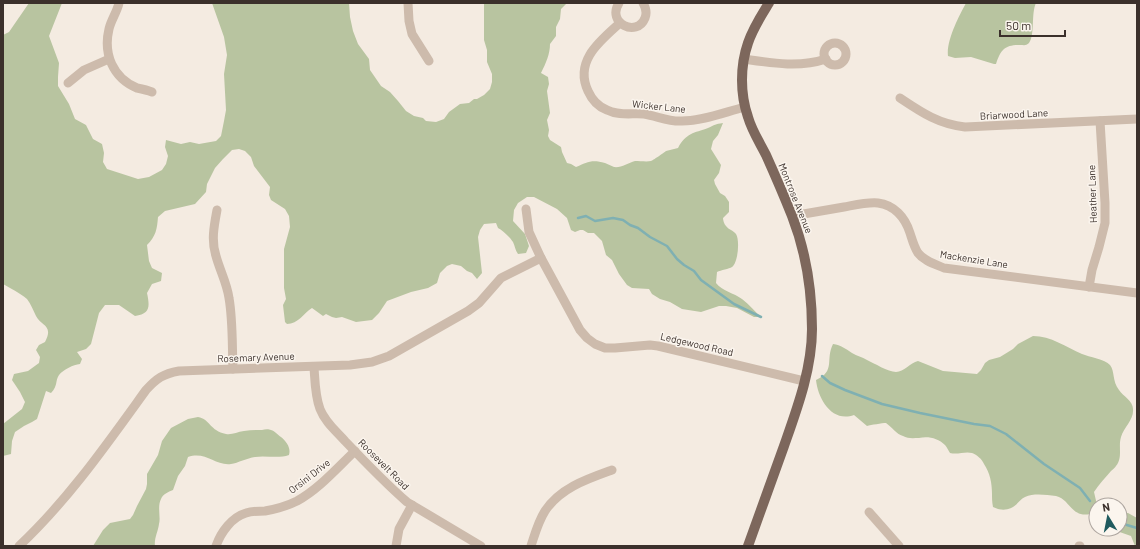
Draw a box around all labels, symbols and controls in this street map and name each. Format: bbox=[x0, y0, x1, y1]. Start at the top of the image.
scale bar bbox=[1000, 12, 1065, 38]
text: 50 m bbox=[1006, 18, 1031, 32]
street label: Wicker Lane bbox=[632, 97, 686, 115]
street label: Briarwood Lane bbox=[980, 106, 1048, 122]
street label: Montrose Avenue bbox=[776, 161, 816, 235]
street label: Heather Lane bbox=[1085, 165, 1099, 223]
street label: Mackenzie Lane bbox=[939, 248, 1009, 270]
street label: Ledgewood Road bbox=[659, 330, 735, 358]
street label: Rosemary Avenue bbox=[217, 350, 295, 364]
street label: Roosevelt Road bbox=[356, 436, 412, 492]
street label: Orsini Drive bbox=[286, 456, 332, 496]
north arrow bbox=[1088, 497, 1128, 537]
text: N bbox=[1101, 500, 1111, 514]

